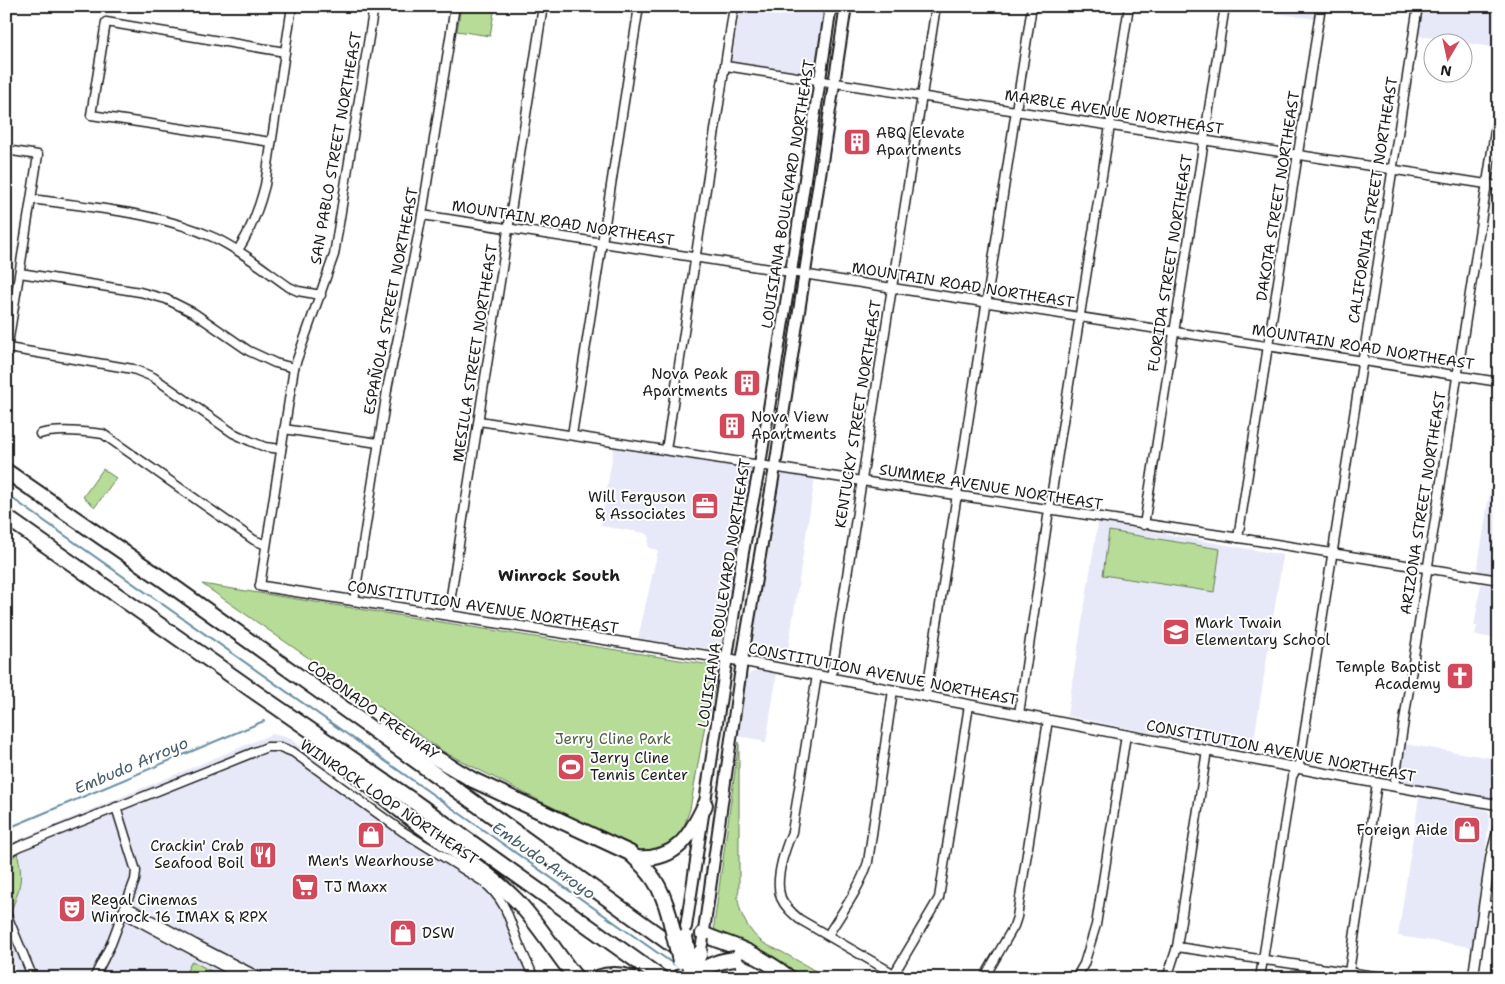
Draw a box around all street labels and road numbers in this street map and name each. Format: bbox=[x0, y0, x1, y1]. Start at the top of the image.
street label: SAN PABLO STREET NORTHEAST bbox=[306, 30, 366, 266]
street label: LOUISIANA BOULEVARD NORTHEAST bbox=[757, 58, 819, 330]
street label: CALIFORNIA STREET NORTHEAST bbox=[1344, 75, 1402, 325]
street label: MARBLE AVENUE NORTHEAST bbox=[1003, 85, 1225, 139]
street label: DAKOTA STREET NORTHEAST bbox=[1251, 89, 1305, 303]
street label: FLORIDA STREET NORTHEAST bbox=[1143, 153, 1197, 373]
street label: ESPAÑOLA STREET NORTHEAST bbox=[357, 185, 423, 417]
street label: MOUNTAIN ROAD NORTHEAST bbox=[450, 196, 676, 250]
street label: MESILLA STREET NORTHEAST bbox=[448, 242, 502, 464]
street label: MOUNTAIN ROAD NORTHEAST bbox=[850, 258, 1076, 312]
street label: KENTUCKY STREET NORTHEAST bbox=[830, 299, 886, 529]
street label: MOUNTAIN ROAD NORTHEAST bbox=[1250, 320, 1476, 374]
street label: ARIZONA STREET NORTHEAST bbox=[1395, 390, 1451, 616]
street label: LOUISIANA BOULEVARD NORTHEAST bbox=[693, 457, 755, 729]
street label: SUMMER AVENUE NORTHEAST bbox=[878, 459, 1104, 515]
street label: CONSTITUTION AVENUE NORTHEAST bbox=[346, 576, 620, 638]
street label: CONSTITUTION AVENUE NORTHEAST bbox=[746, 638, 1020, 710]
street label: CORONADO FREEWAY bbox=[303, 655, 443, 765]
street label: CONSTITUTION AVENUE NORTHEAST bbox=[1144, 715, 1418, 787]
street label: WINROCK LOOP NORTHEAST bbox=[296, 735, 482, 869]

